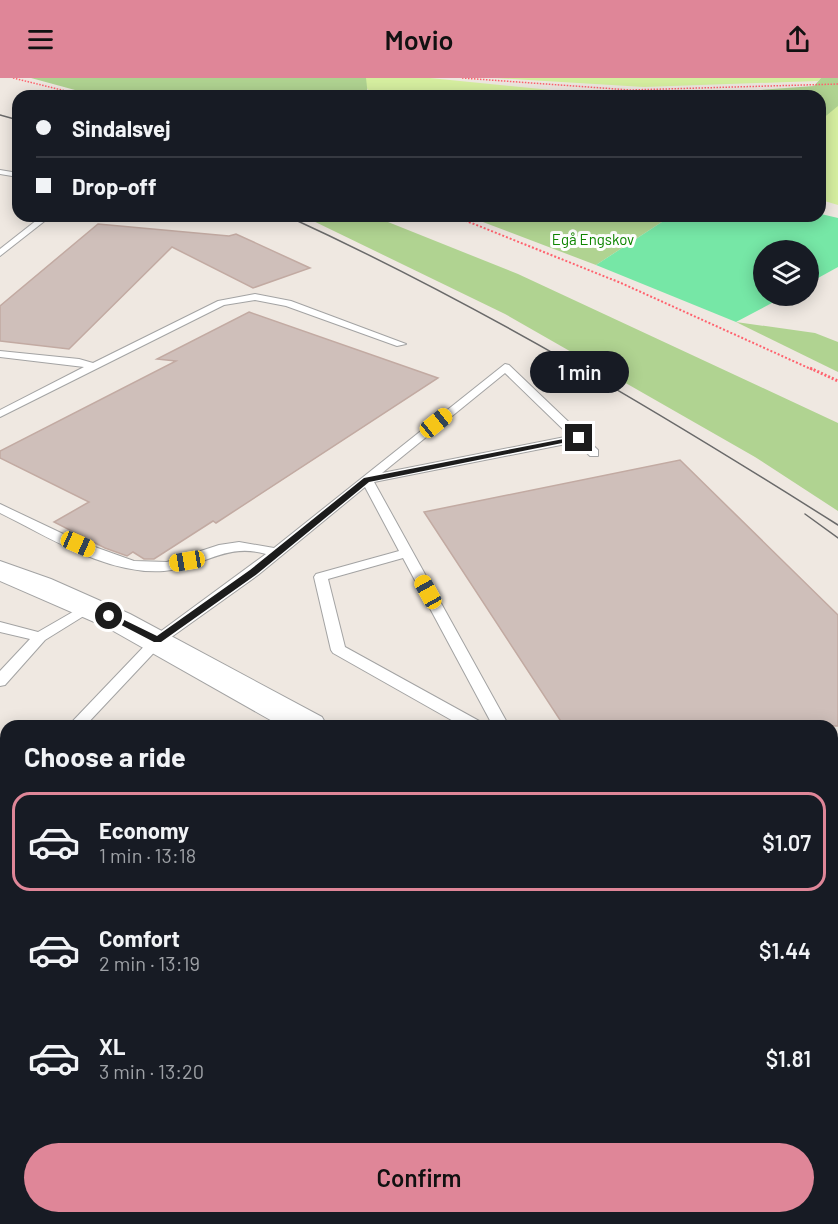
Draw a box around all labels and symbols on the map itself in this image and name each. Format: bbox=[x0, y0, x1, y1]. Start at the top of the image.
park label: Egå Engskov bbox=[552, 230, 634, 248]
callout: 1 min bbox=[530, 351, 628, 393]
car bbox=[416, 405, 456, 441]
route end bbox=[565, 424, 592, 451]
car bbox=[58, 528, 98, 560]
car bbox=[168, 549, 206, 573]
car bbox=[411, 572, 445, 612]
route start bbox=[95, 602, 122, 629]

